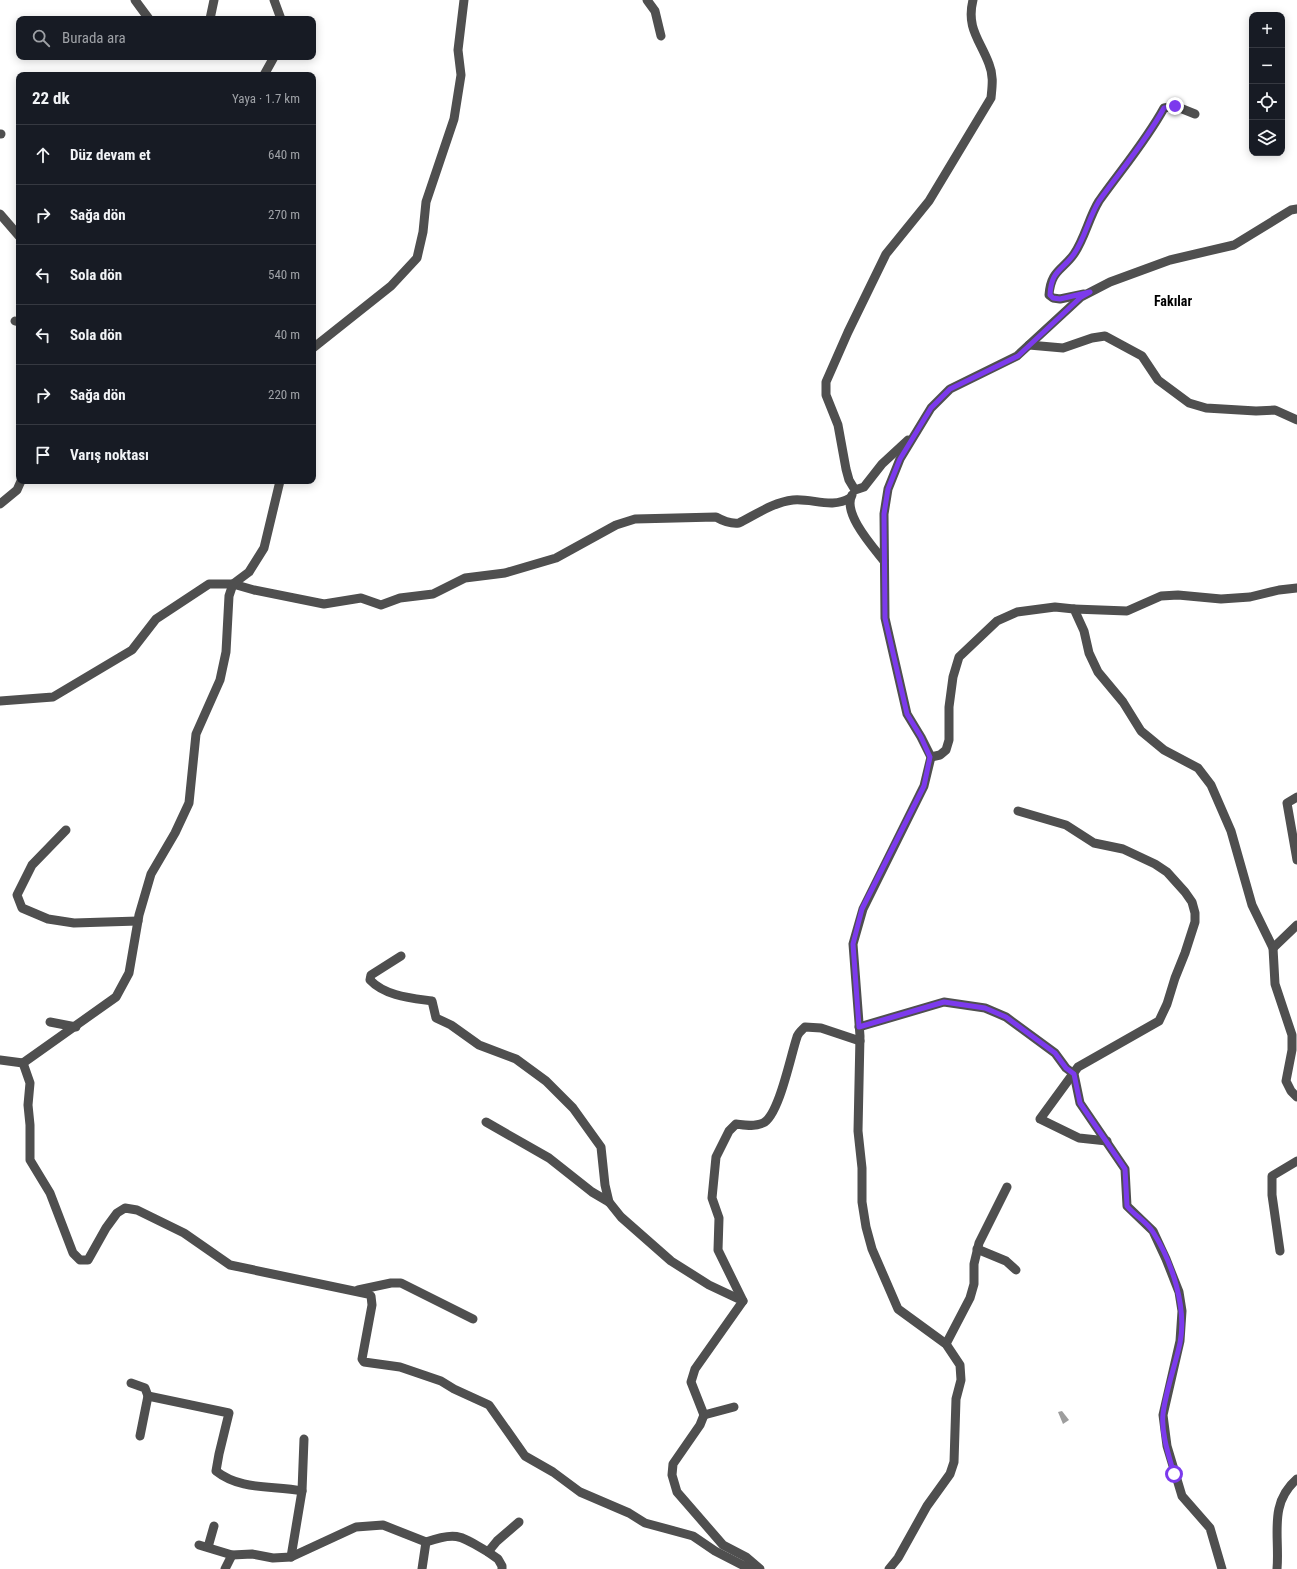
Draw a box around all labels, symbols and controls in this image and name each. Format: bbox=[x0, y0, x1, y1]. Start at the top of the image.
map controls bbox=[1249, 12, 1285, 156]
button: + bbox=[1249, 12, 1285, 48]
search box bbox=[16, 16, 316, 60]
icon: search bbox=[30, 27, 52, 49]
text: Burada ara bbox=[62, 29, 126, 47]
button: − bbox=[1249, 48, 1285, 84]
button: locate bbox=[1249, 84, 1285, 120]
text: 22 dk bbox=[32, 88, 70, 108]
text: Yaya · 1.7 km bbox=[232, 91, 300, 106]
route end bbox=[1166, 97, 1184, 115]
button: layers bbox=[1249, 120, 1285, 156]
icon: ahead bbox=[32, 144, 54, 166]
text: Düz devam et bbox=[70, 146, 151, 164]
text: 640 m bbox=[268, 147, 300, 162]
icon: right bbox=[32, 204, 54, 226]
text: Sağa dön bbox=[70, 206, 126, 224]
text: 270 m bbox=[268, 207, 300, 222]
icon: left bbox=[32, 264, 54, 286]
text: Sola dön bbox=[70, 266, 122, 284]
text: 540 m bbox=[268, 267, 300, 282]
district label: Fakılar bbox=[1154, 293, 1192, 309]
icon: left bbox=[32, 324, 54, 346]
text: Sola dön bbox=[70, 326, 122, 344]
text: 40 m bbox=[274, 327, 300, 342]
icon: right bbox=[32, 384, 54, 406]
text: Sağa dön bbox=[70, 386, 126, 404]
text: 220 m bbox=[268, 387, 300, 402]
icon: arrive bbox=[32, 444, 54, 466]
text: Varış noktası bbox=[70, 446, 149, 464]
route start bbox=[1165, 1465, 1183, 1483]

